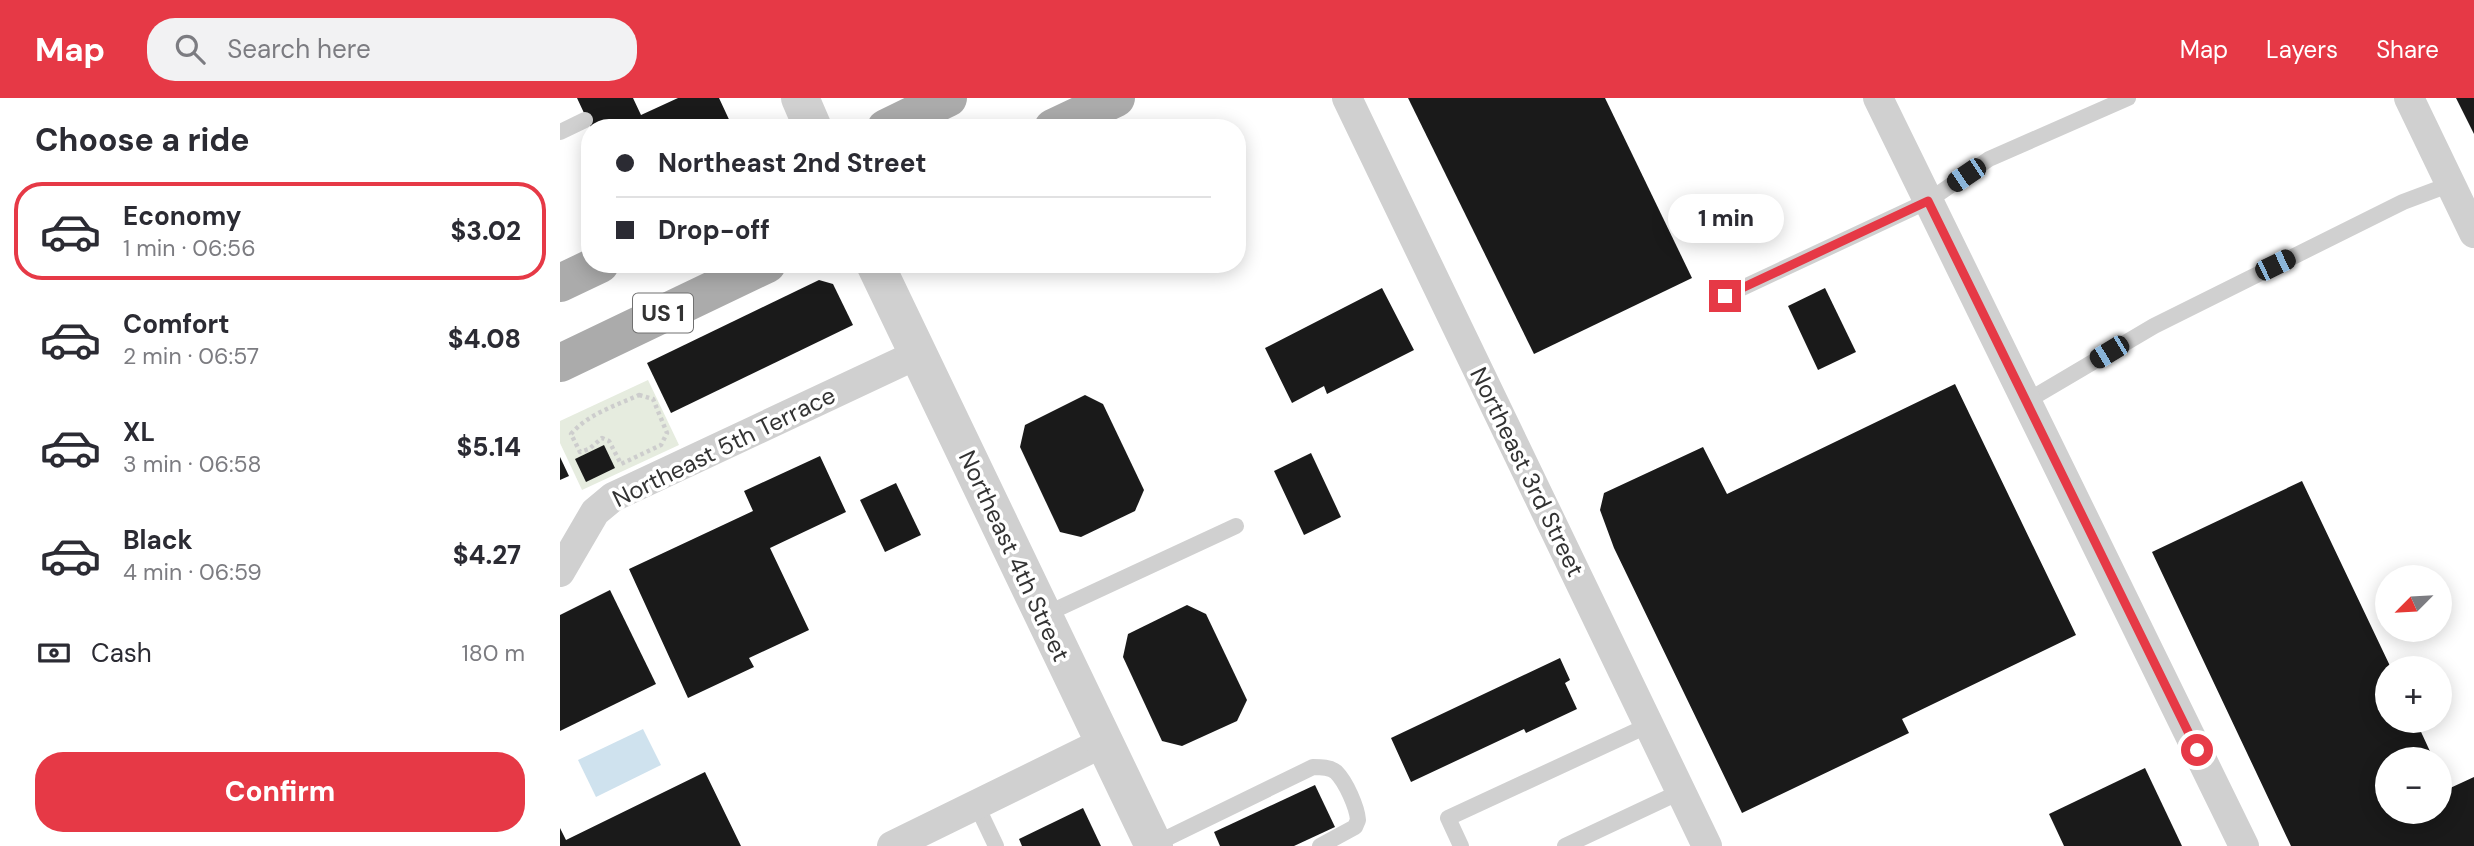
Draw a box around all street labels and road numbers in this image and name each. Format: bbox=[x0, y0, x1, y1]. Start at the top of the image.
road number: US 1 bbox=[633, 294, 693, 332]
street label: Northeast 3rd Street bbox=[1463, 362, 1592, 581]
street label: Northeast 5th Terrace bbox=[607, 379, 840, 514]
street label: Northeast 4th Street bbox=[952, 445, 1077, 666]

